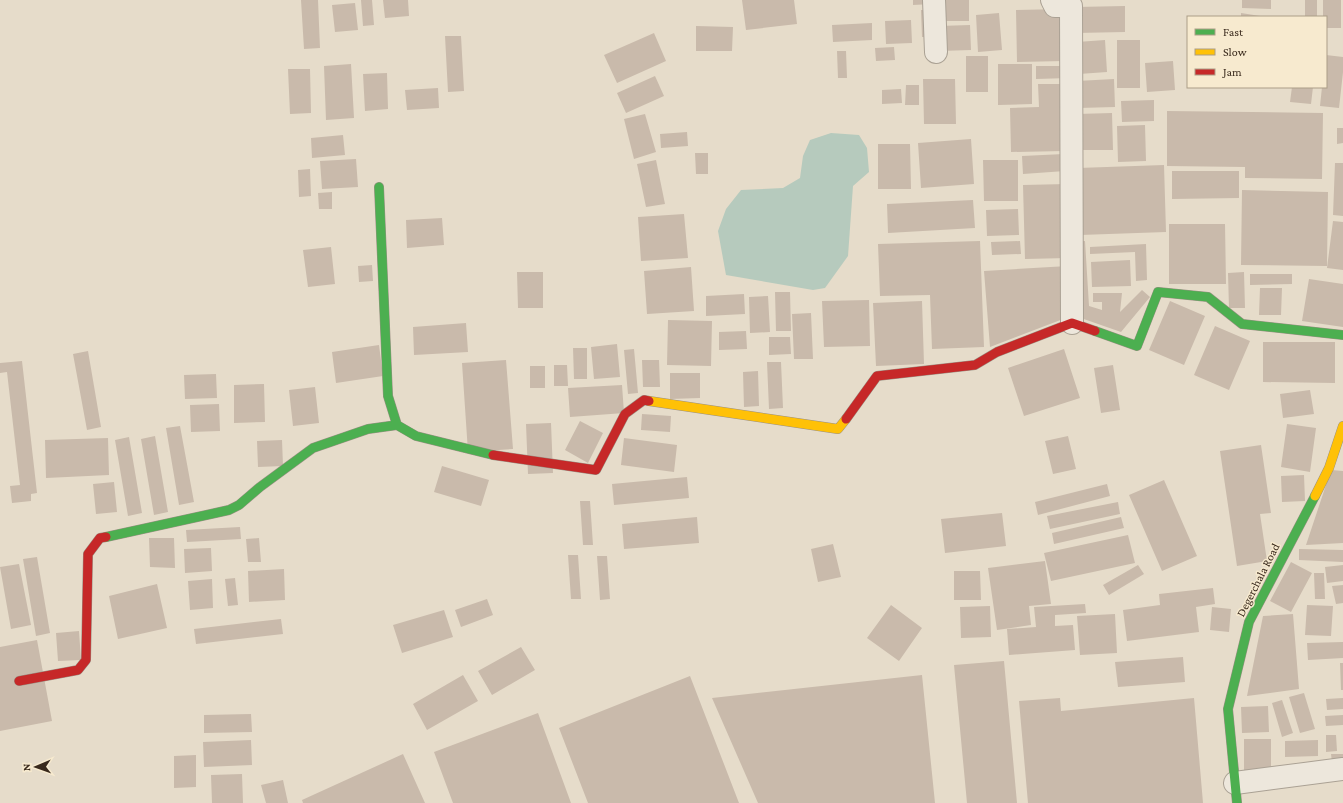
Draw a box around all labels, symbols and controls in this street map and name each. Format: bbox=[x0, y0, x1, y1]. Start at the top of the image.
legend bbox=[1187, 16, 1327, 88]
text: Fast bbox=[1223, 25, 1244, 39]
text: Slow bbox=[1223, 45, 1247, 59]
text: Jam bbox=[1222, 65, 1242, 79]
street label: Degerchala Road bbox=[1233, 540, 1283, 619]
north arrow bbox=[16, 747, 56, 787]
text: N bbox=[20, 763, 32, 771]

